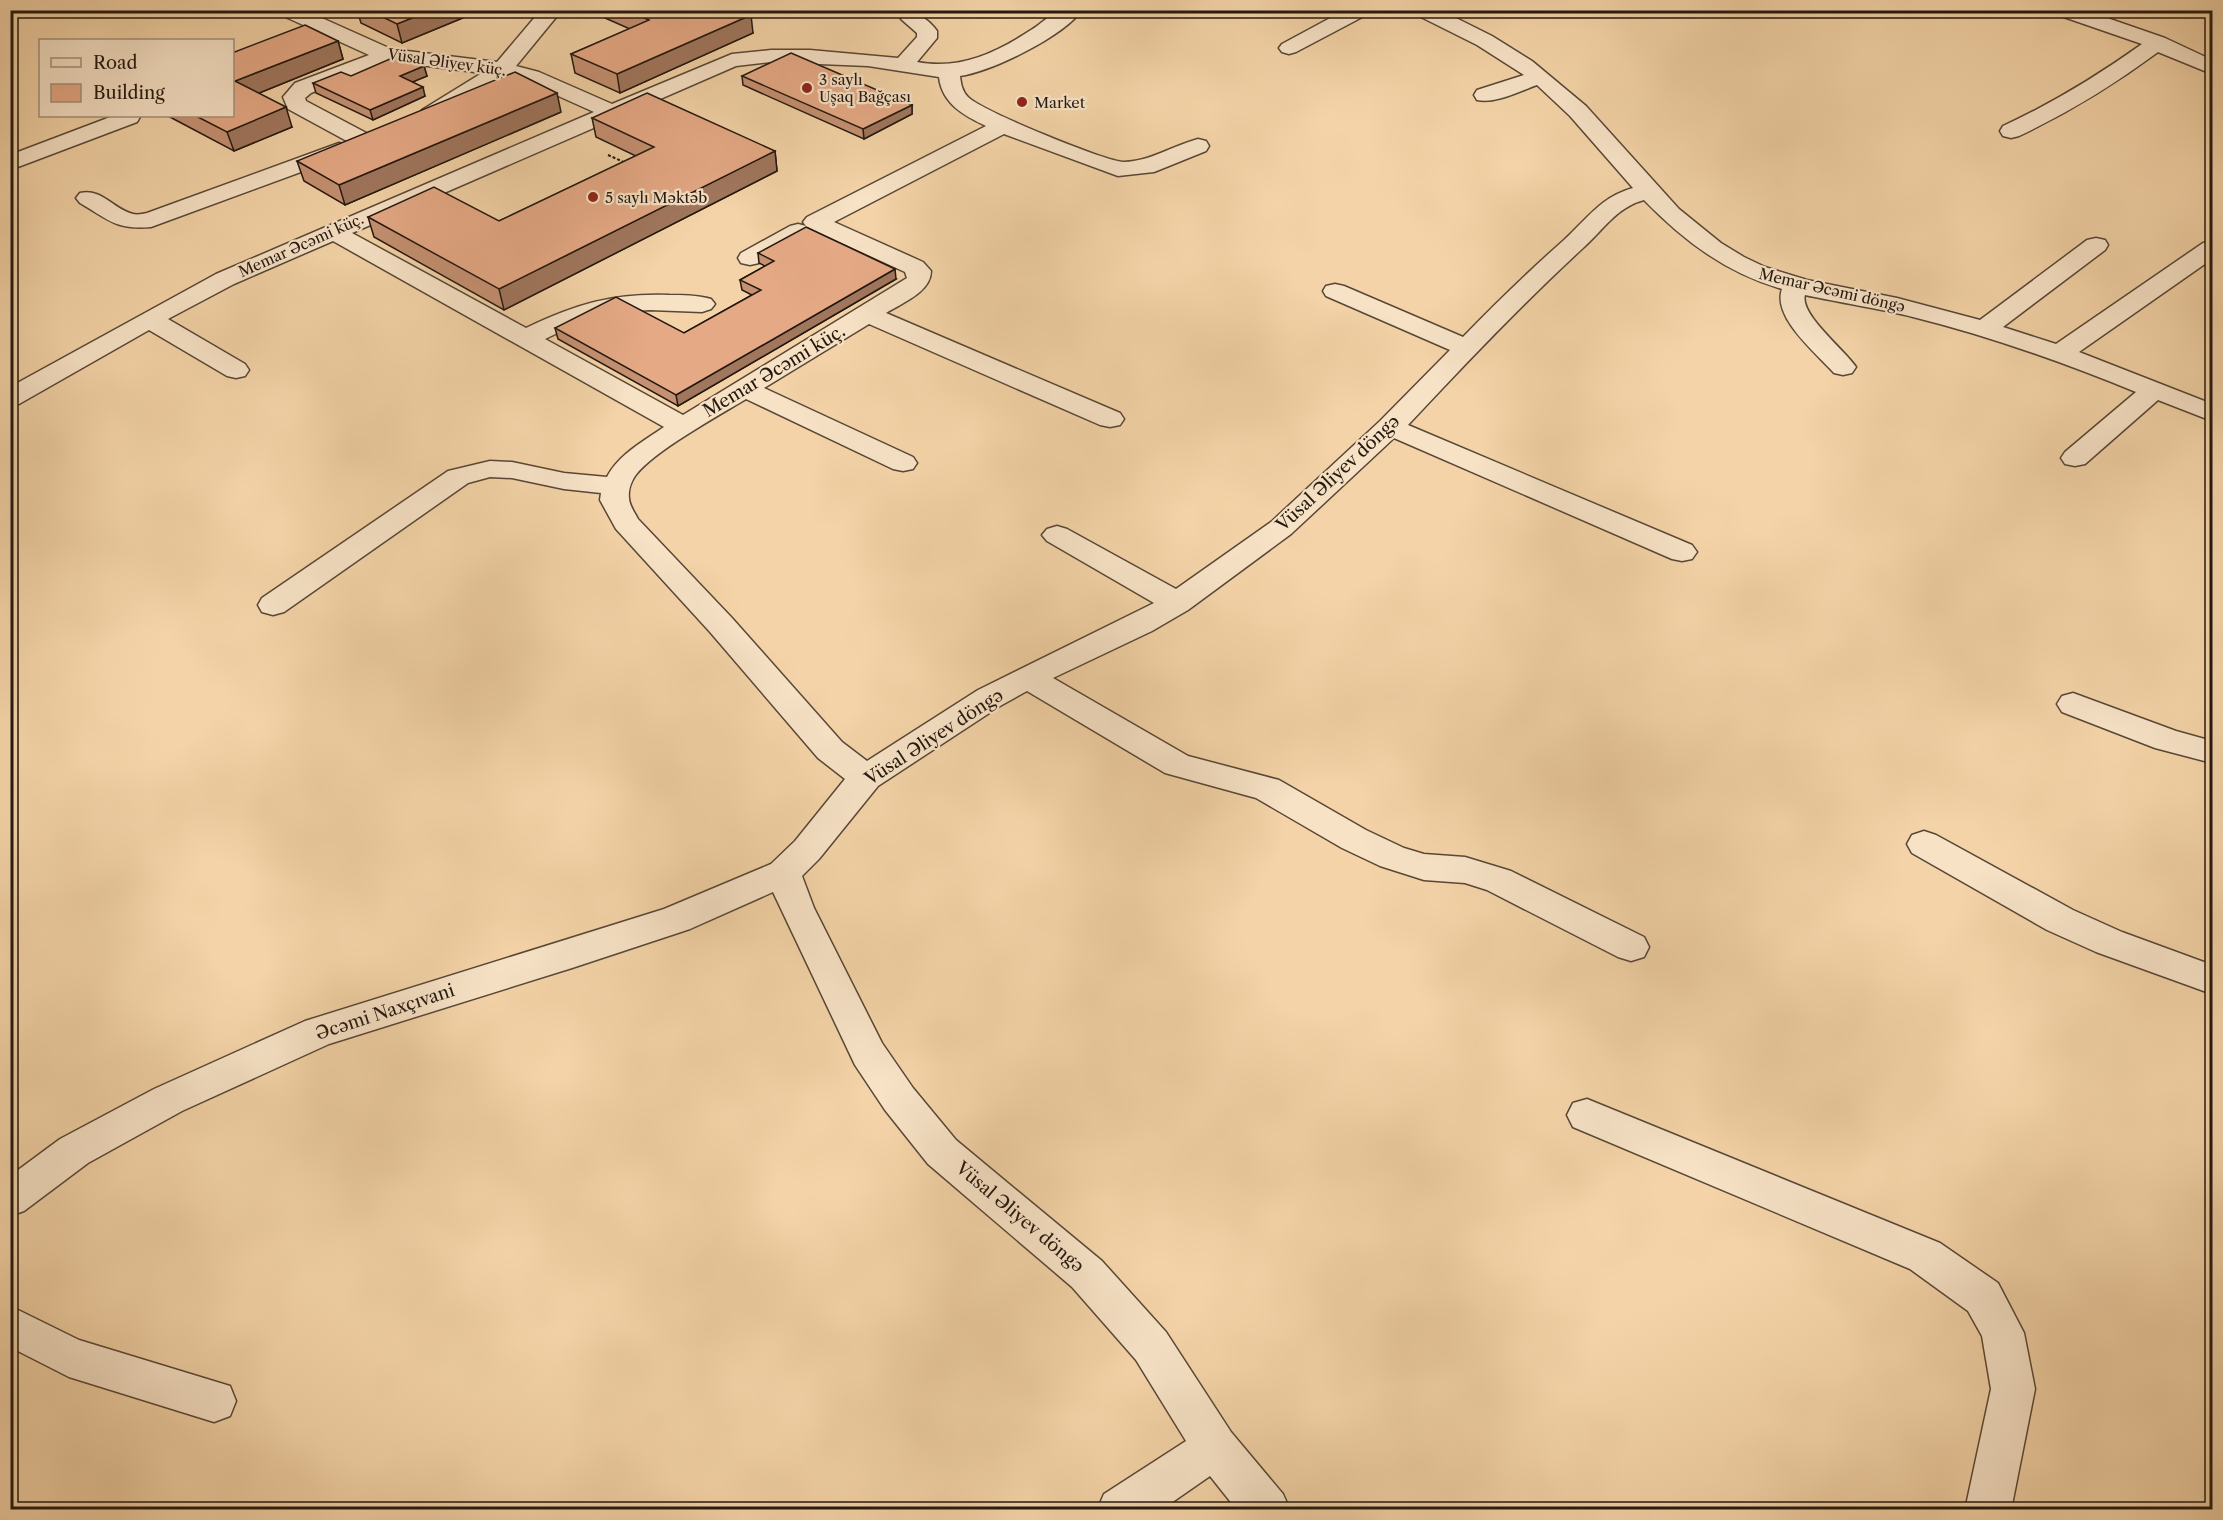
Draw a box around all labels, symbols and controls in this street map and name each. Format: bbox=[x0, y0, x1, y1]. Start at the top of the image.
legend bbox=[39, 39, 234, 117]
street label: Vüsal Əliyev küç. bbox=[386, 44, 508, 80]
text: Road bbox=[93, 52, 138, 74]
place label: 3 saylı Uşaq Bağçası bbox=[819, 70, 911, 106]
marker: 3 saylı Uşaq Bağçası bbox=[800, 81, 814, 95]
text: Building bbox=[93, 82, 165, 104]
place label: Market bbox=[1034, 93, 1086, 112]
marker: Market bbox=[1015, 95, 1029, 109]
place label: 5 saylı Məktəb bbox=[605, 188, 707, 207]
marker: 5 saylı Məktəb bbox=[586, 190, 600, 204]
street label: Memar Əcəmi küç. bbox=[235, 209, 367, 281]
street label: Memar Əcəmi döngə bbox=[1757, 264, 1907, 316]
street label: Memar Əcəmi küç. bbox=[699, 320, 849, 422]
street label: Vüsal Əliyev döngə bbox=[1271, 410, 1404, 537]
street label: Vüsal Əliyev döngə bbox=[860, 684, 1007, 791]
street label: Əcəmi Naxçıvani bbox=[313, 979, 458, 1045]
street label: Vüsal Əliyev döngə bbox=[951, 1156, 1089, 1277]

